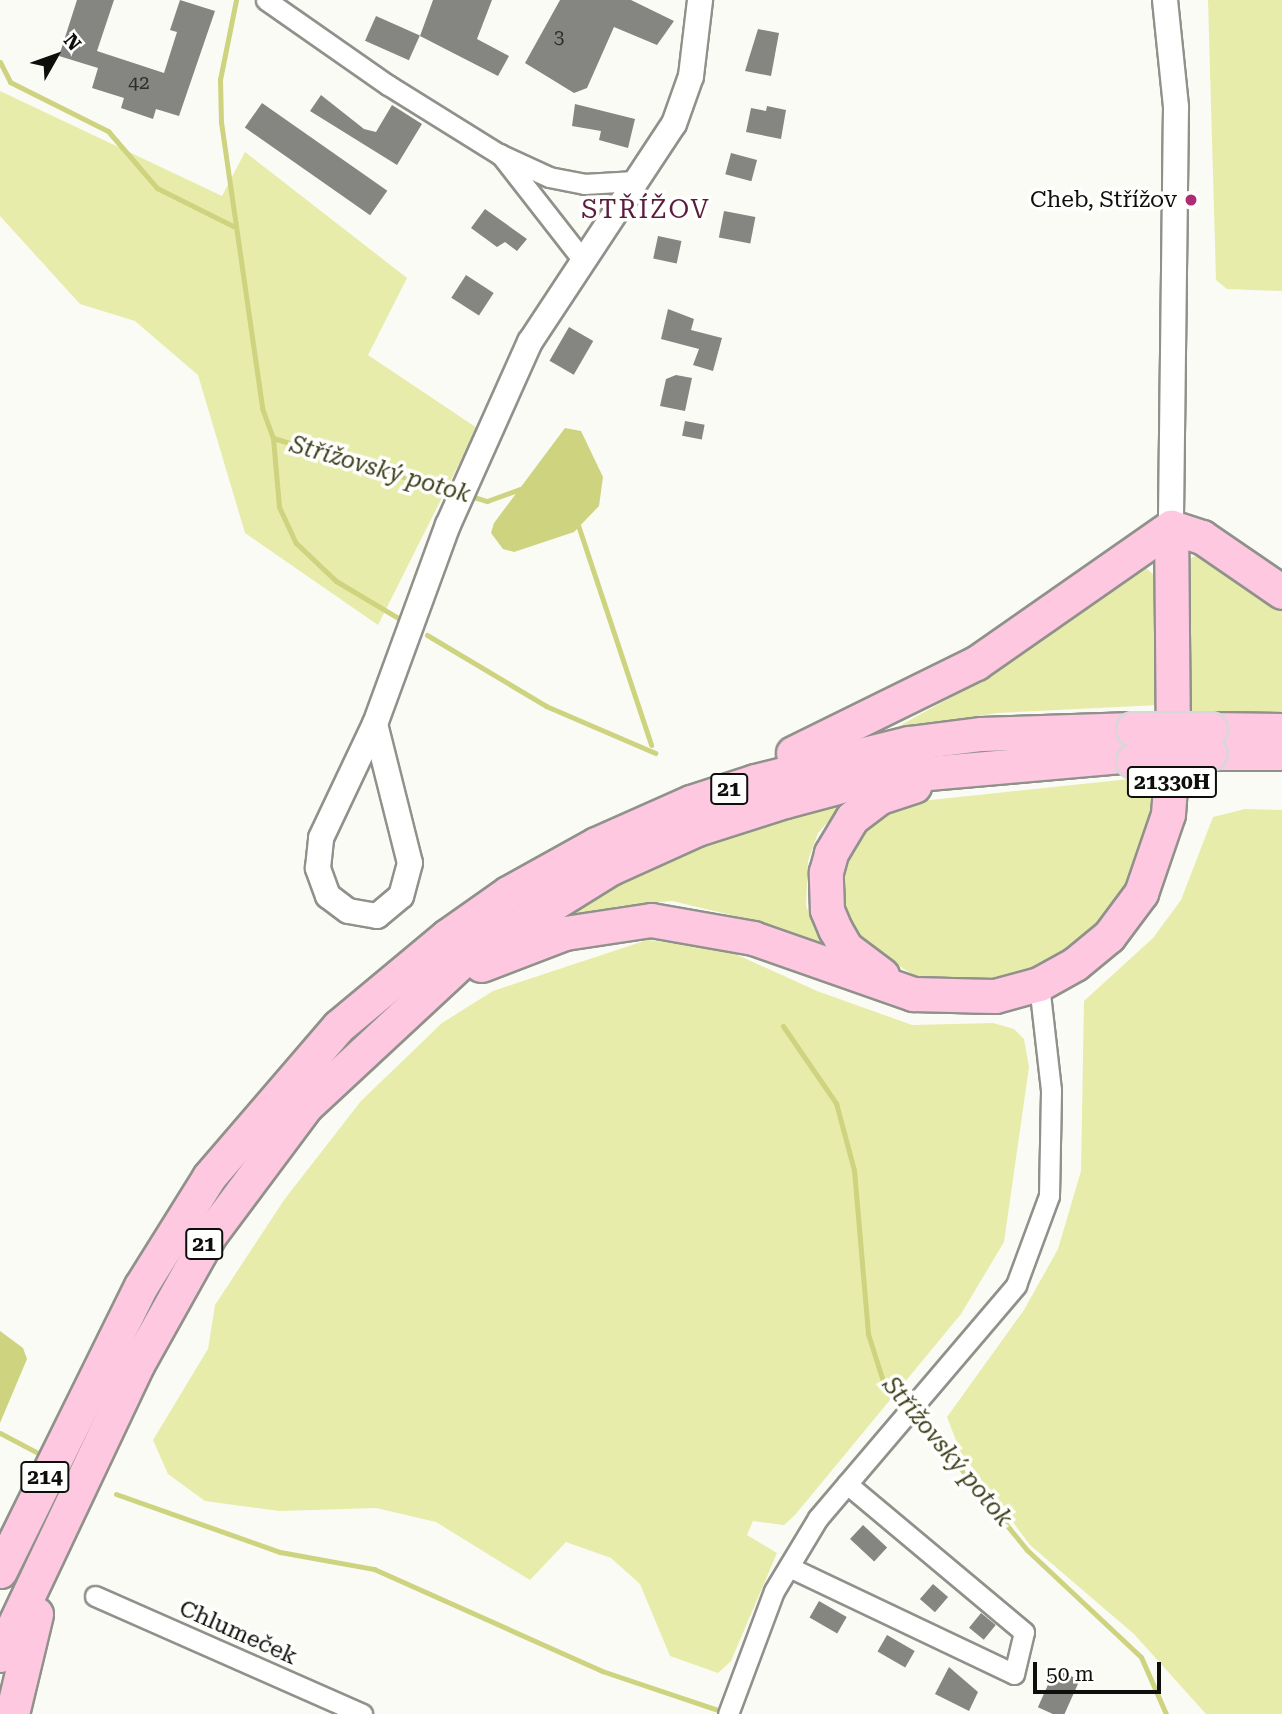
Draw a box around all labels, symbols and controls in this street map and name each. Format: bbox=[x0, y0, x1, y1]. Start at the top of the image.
north arrow bbox=[21, 21, 91, 91]
house number: 3 bbox=[554, 26, 564, 48]
text: N bbox=[59, 29, 86, 55]
house number: 42 bbox=[128, 72, 150, 94]
place label: Cheb, Střížov bbox=[1030, 186, 1177, 214]
marker: Cheb, Střížov bbox=[1183, 192, 1199, 208]
district label: STŘÍŽOV bbox=[582, 194, 710, 226]
water label: Střížovský potok bbox=[287, 431, 473, 509]
road number: 21330H bbox=[1126, 764, 1218, 800]
road number: 21 bbox=[710, 772, 748, 806]
road number: 21 bbox=[185, 1226, 223, 1262]
water label: Střížovský potok bbox=[876, 1372, 1018, 1532]
road number: 214 bbox=[19, 1460, 71, 1494]
street label: Chlumeček bbox=[175, 1595, 301, 1671]
scale bar bbox=[1037, 1648, 1165, 1692]
text: 50 m bbox=[1046, 1662, 1094, 1686]

